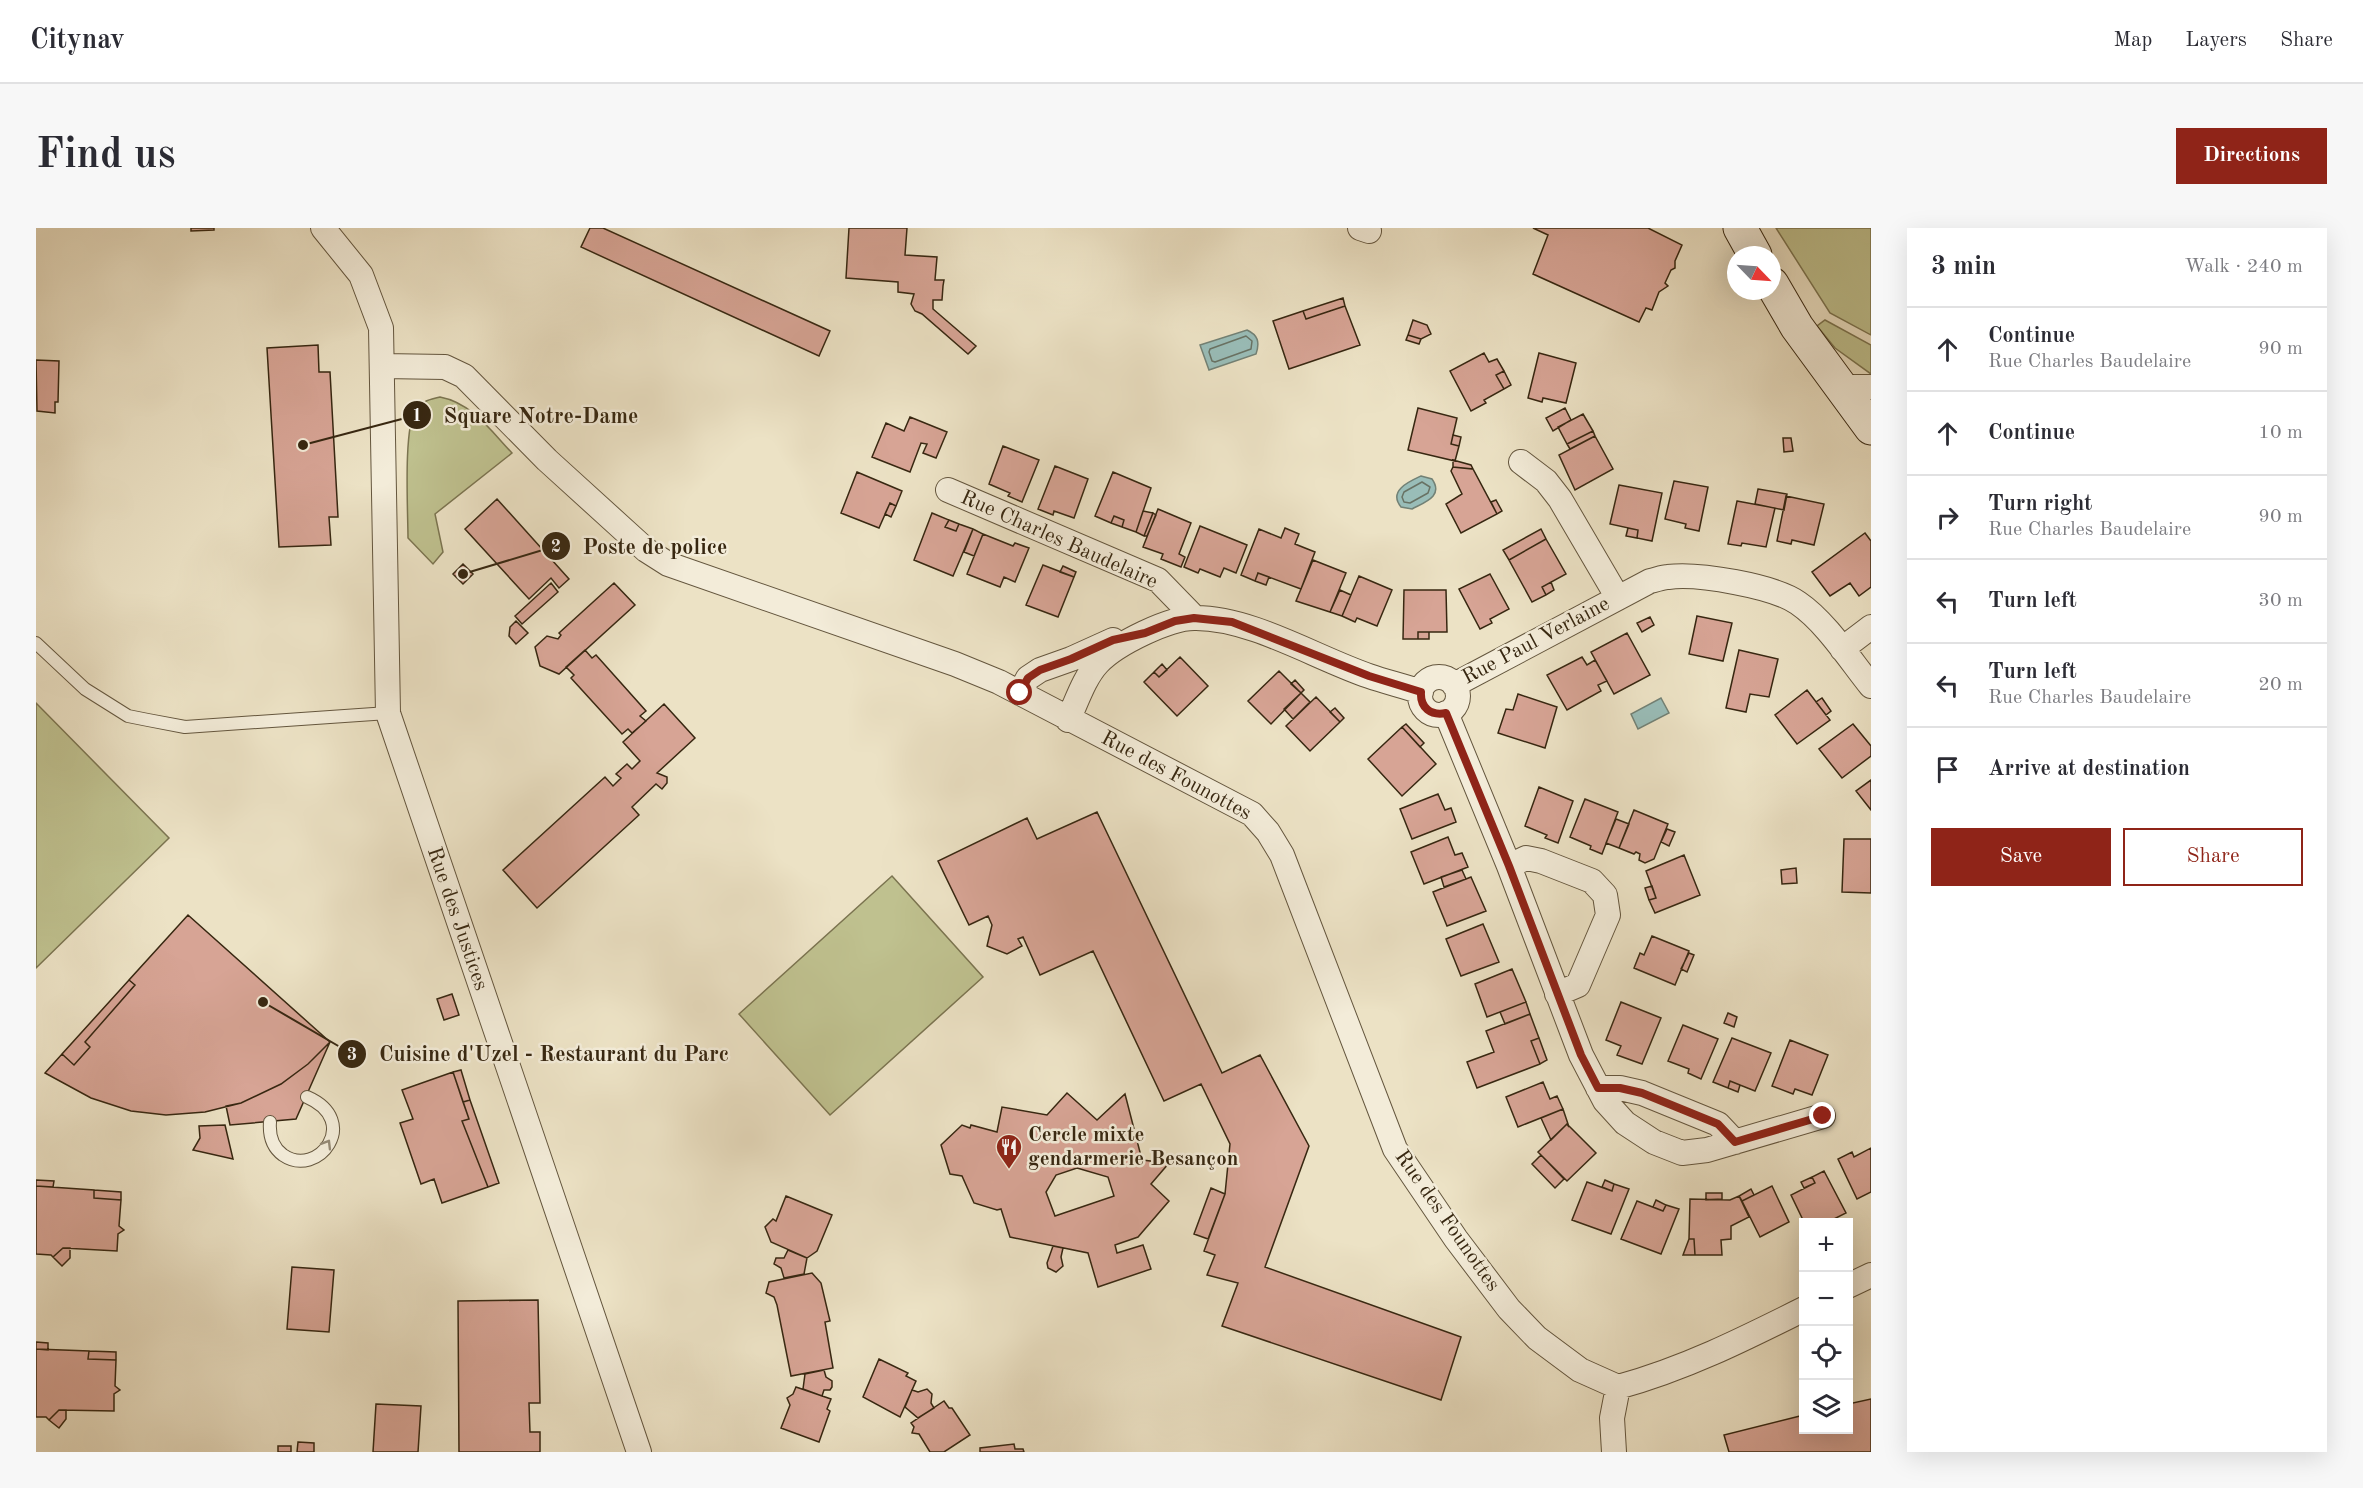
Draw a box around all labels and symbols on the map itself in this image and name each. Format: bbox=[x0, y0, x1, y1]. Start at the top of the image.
north arrow bbox=[1727, 246, 1781, 300]
callout: Square Notre-Dame bbox=[402, 395, 651, 435]
text: Square Notre-Dame bbox=[444, 406, 638, 428]
text: 1 bbox=[412, 407, 422, 425]
street label: Rue Charles Baudelaire bbox=[957, 487, 1161, 593]
callout: Poste de police bbox=[541, 526, 740, 566]
text: Poste de police bbox=[583, 537, 727, 559]
text: 2 bbox=[551, 538, 561, 556]
street label: Rue Paul Verlaine bbox=[1459, 593, 1613, 689]
route start bbox=[1006, 679, 1032, 705]
street label: Rue des Founottes bbox=[1097, 728, 1255, 824]
street label: Rue des Justices bbox=[423, 845, 491, 993]
callout: Cuisine d'Uzel - Restaurant du Parc bbox=[337, 1034, 741, 1074]
text: Cuisine d'Uzel - Restaurant du Parc bbox=[379, 1044, 729, 1066]
text: 3 bbox=[347, 1046, 357, 1064]
route end bbox=[1809, 1102, 1835, 1128]
place label: Cercle mixte gendarmerie Besançon bbox=[1028, 1125, 1238, 1170]
restaurant icon: Cercle mixte gendarmerie Besançon bbox=[994, 1132, 1024, 1170]
one-way arrow bbox=[320, 1140, 331, 1150]
street label: Rue des Founottes bbox=[1391, 1147, 1503, 1295]

